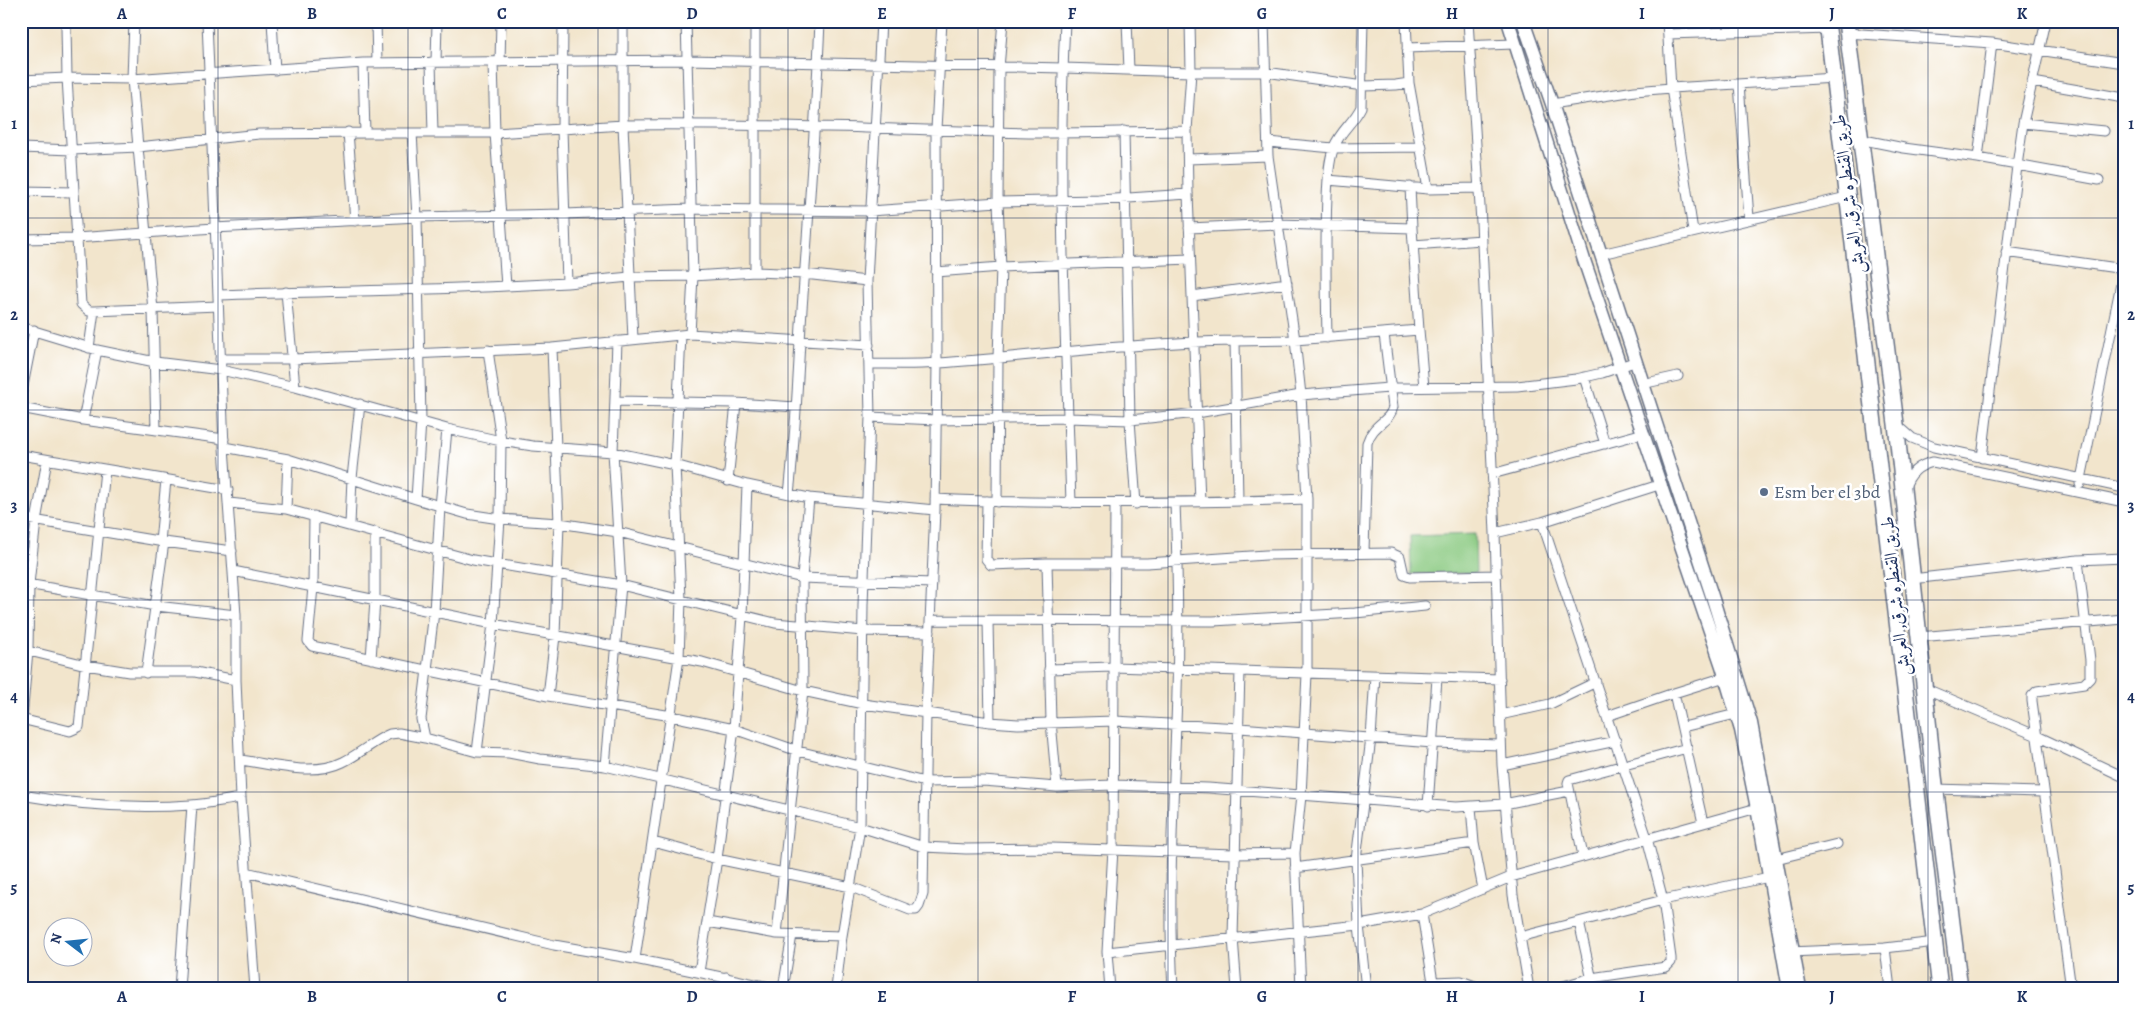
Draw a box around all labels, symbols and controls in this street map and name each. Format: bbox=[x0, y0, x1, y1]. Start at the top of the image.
text: A bbox=[116, 3, 128, 25]
text: B bbox=[307, 3, 317, 25]
text: C bbox=[497, 3, 507, 25]
text: D bbox=[686, 3, 698, 25]
text: E bbox=[877, 3, 887, 25]
text: F bbox=[1068, 3, 1077, 25]
text: G bbox=[1257, 3, 1267, 25]
text: H bbox=[1446, 3, 1458, 25]
text: I bbox=[1639, 3, 1645, 25]
text: J bbox=[1829, 3, 1835, 25]
text: K bbox=[2017, 3, 2028, 25]
text: 1 bbox=[11, 113, 17, 135]
street label: طريق القنطره شرق, العريش bbox=[1826, 113, 1870, 275]
text: 1 bbox=[2128, 113, 2134, 135]
text: 2 bbox=[10, 304, 18, 326]
text: 2 bbox=[2127, 304, 2135, 326]
place label: Esm ber el 3bd bbox=[1774, 480, 1881, 504]
marker: Esm ber el 3bd bbox=[1758, 486, 1770, 498]
text: 3 bbox=[11, 495, 18, 517]
text: 3 bbox=[2128, 495, 2135, 517]
street label: طريق القنطره شرق, العريش bbox=[1875, 515, 1915, 677]
text: 4 bbox=[10, 686, 18, 708]
text: 4 bbox=[2127, 686, 2135, 708]
text: 5 bbox=[11, 877, 18, 899]
text: 5 bbox=[2128, 877, 2135, 899]
north arrow bbox=[42, 918, 92, 968]
text: N bbox=[45, 931, 67, 946]
text: A bbox=[116, 986, 128, 1008]
text: B bbox=[307, 986, 317, 1008]
text: C bbox=[497, 986, 507, 1008]
text: D bbox=[686, 986, 698, 1008]
text: E bbox=[877, 986, 887, 1008]
text: F bbox=[1068, 986, 1077, 1008]
text: G bbox=[1257, 986, 1267, 1008]
text: H bbox=[1446, 986, 1458, 1008]
text: I bbox=[1639, 986, 1645, 1008]
text: J bbox=[1829, 986, 1835, 1008]
text: K bbox=[2017, 986, 2028, 1008]

